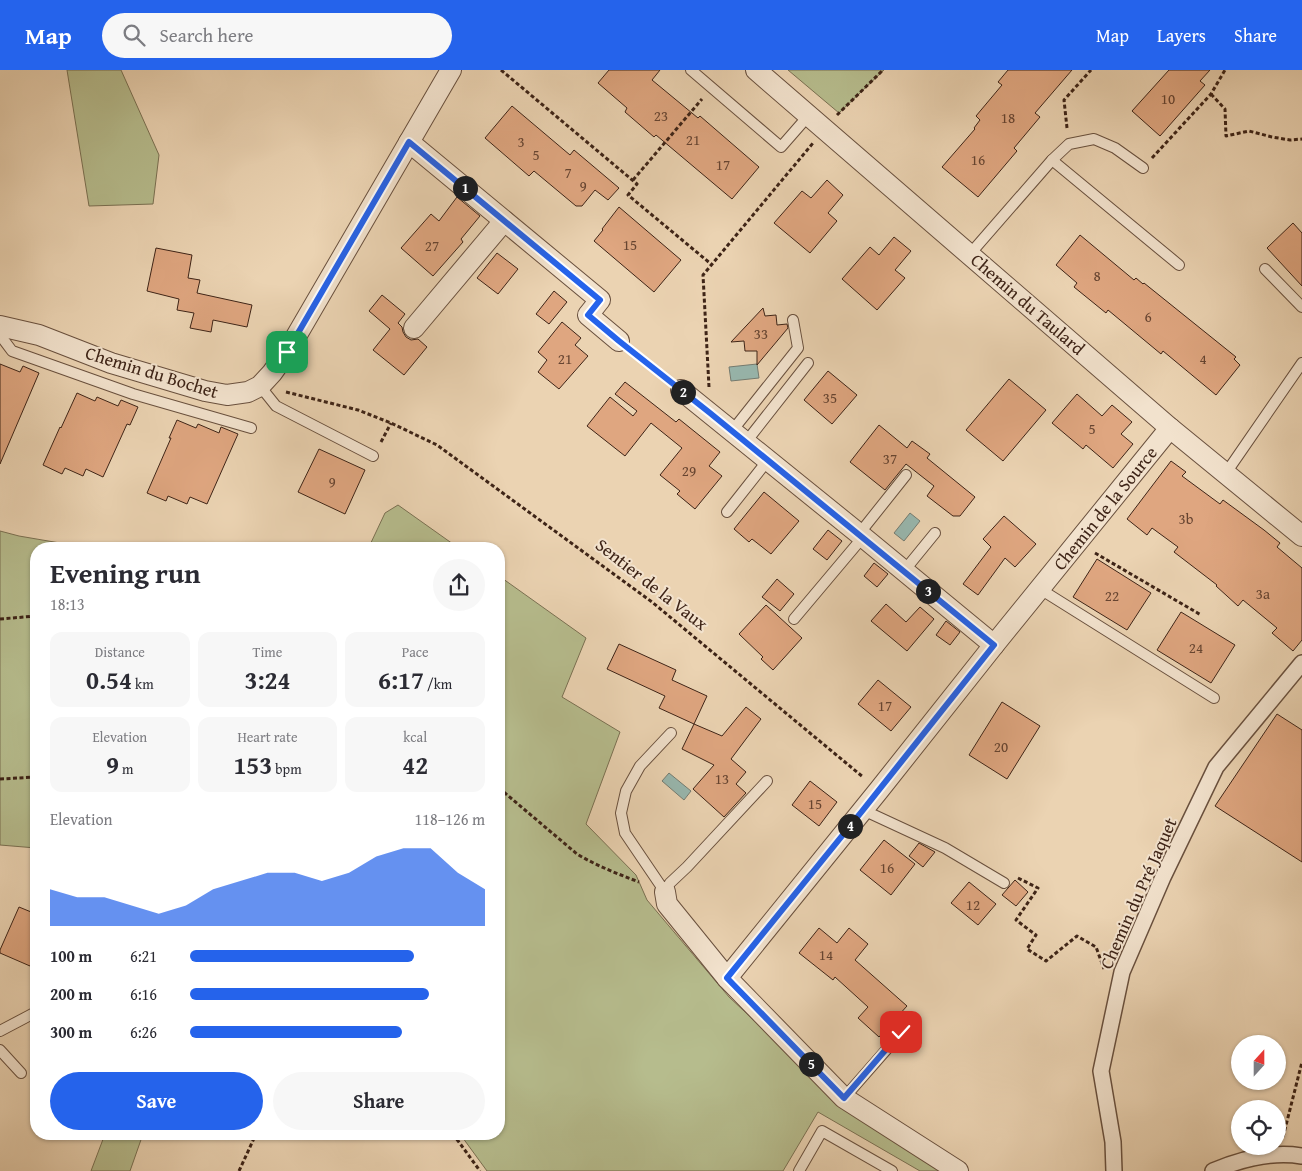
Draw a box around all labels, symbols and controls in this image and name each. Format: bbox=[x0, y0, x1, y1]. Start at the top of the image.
search box bbox=[102, 13, 452, 58]
text: Map bbox=[25, 18, 72, 53]
icon: search bbox=[120, 21, 148, 49]
text: Search here bbox=[160, 21, 253, 49]
text: Map bbox=[1096, 22, 1129, 49]
text: Layers bbox=[1157, 22, 1206, 49]
text: Share bbox=[1234, 22, 1277, 49]
house number: 10 bbox=[1161, 88, 1175, 109]
house number: 23 bbox=[654, 105, 668, 126]
house number: 18 bbox=[1001, 107, 1015, 128]
house number: 21 bbox=[686, 129, 700, 150]
house number: 3 bbox=[517, 131, 525, 152]
house number: 5 bbox=[532, 144, 540, 165]
house number: 16 bbox=[971, 149, 985, 170]
house number: 17 bbox=[716, 154, 730, 175]
house number: 7 bbox=[564, 162, 572, 183]
house number: 9 bbox=[579, 175, 587, 196]
pin: 1 bbox=[452, 176, 478, 200]
text: 1 bbox=[462, 178, 469, 198]
house number: 15 bbox=[623, 234, 637, 255]
house number: 27 bbox=[425, 235, 439, 256]
street label: Chemin du Taulard bbox=[965, 247, 1091, 362]
house number: 8 bbox=[1093, 265, 1101, 286]
house number: 6 bbox=[1144, 306, 1152, 327]
house number: 33 bbox=[754, 323, 768, 344]
pin bbox=[266, 331, 308, 373]
icon: arrive bbox=[273, 338, 301, 366]
street label: Chemin du Bochet bbox=[82, 339, 222, 405]
house number: 21 bbox=[558, 348, 572, 369]
house number: 4 bbox=[1199, 348, 1207, 369]
pin: 2 bbox=[670, 380, 696, 404]
text: 2 bbox=[680, 382, 687, 402]
house number: 35 bbox=[823, 387, 837, 408]
house number: 5 bbox=[1088, 418, 1096, 439]
street label: Chemin de la Source bbox=[1046, 440, 1164, 576]
house number: 37 bbox=[883, 448, 897, 469]
house number: 29 bbox=[682, 460, 696, 481]
house number: 9 bbox=[328, 471, 336, 492]
house number: 3b bbox=[1179, 508, 1194, 529]
street label: Sentier de la Vaux bbox=[590, 531, 715, 637]
text: Evening run bbox=[50, 552, 201, 593]
button: share bbox=[433, 559, 485, 611]
pin: 3 bbox=[916, 578, 940, 604]
text: 3 bbox=[925, 581, 932, 601]
house number: 3a bbox=[1256, 583, 1270, 604]
house number: 22 bbox=[1105, 585, 1119, 606]
text: 18:13 bbox=[50, 592, 85, 616]
house number: 24 bbox=[1189, 637, 1203, 658]
text: Distance bbox=[95, 642, 145, 662]
text: Time bbox=[253, 642, 282, 662]
text: Pace bbox=[402, 642, 429, 662]
text: 0.54 bbox=[86, 662, 132, 698]
text: 3:24 bbox=[245, 662, 290, 698]
text: 6:17 bbox=[378, 662, 424, 698]
text: km bbox=[132, 674, 154, 694]
text: /km bbox=[424, 674, 452, 694]
house number: 17 bbox=[878, 695, 892, 716]
text: Elevation bbox=[92, 727, 147, 747]
text: Heart rate bbox=[237, 727, 298, 747]
text: kcal bbox=[403, 727, 427, 747]
house number: 20 bbox=[994, 736, 1008, 757]
text: 9 bbox=[106, 747, 119, 783]
text: 153 bbox=[233, 747, 272, 783]
text: 42 bbox=[402, 747, 428, 783]
text: m bbox=[119, 759, 134, 779]
text: bpm bbox=[272, 759, 302, 779]
house number: 13 bbox=[715, 768, 729, 789]
house number: 15 bbox=[808, 793, 822, 814]
text: Elevation bbox=[50, 807, 113, 831]
text: 118–126 m bbox=[415, 807, 485, 831]
street label: Chemin du Pré Jaquet bbox=[1092, 812, 1184, 973]
pin: 4 bbox=[838, 814, 862, 838]
text: 4 bbox=[847, 816, 854, 836]
house number: 16 bbox=[880, 857, 894, 878]
house number: 12 bbox=[966, 894, 980, 915]
text: 100 m bbox=[50, 944, 92, 968]
text: 6:21 bbox=[130, 944, 157, 968]
house number: 14 bbox=[819, 944, 833, 965]
text: 200 m bbox=[50, 982, 92, 1006]
text: 6:16 bbox=[130, 982, 157, 1006]
pin bbox=[880, 1011, 922, 1053]
icon: check bbox=[887, 1018, 915, 1046]
text: 300 m bbox=[50, 1020, 92, 1044]
text: 6:26 bbox=[130, 1020, 157, 1044]
north arrow bbox=[1231, 1035, 1286, 1090]
map controls bbox=[1231, 1035, 1286, 1155]
pin: 5 bbox=[798, 1052, 824, 1076]
text: 5 bbox=[808, 1054, 815, 1074]
button: Save bbox=[50, 1072, 263, 1130]
button: Share bbox=[273, 1072, 485, 1130]
button: locate bbox=[1231, 1100, 1286, 1155]

